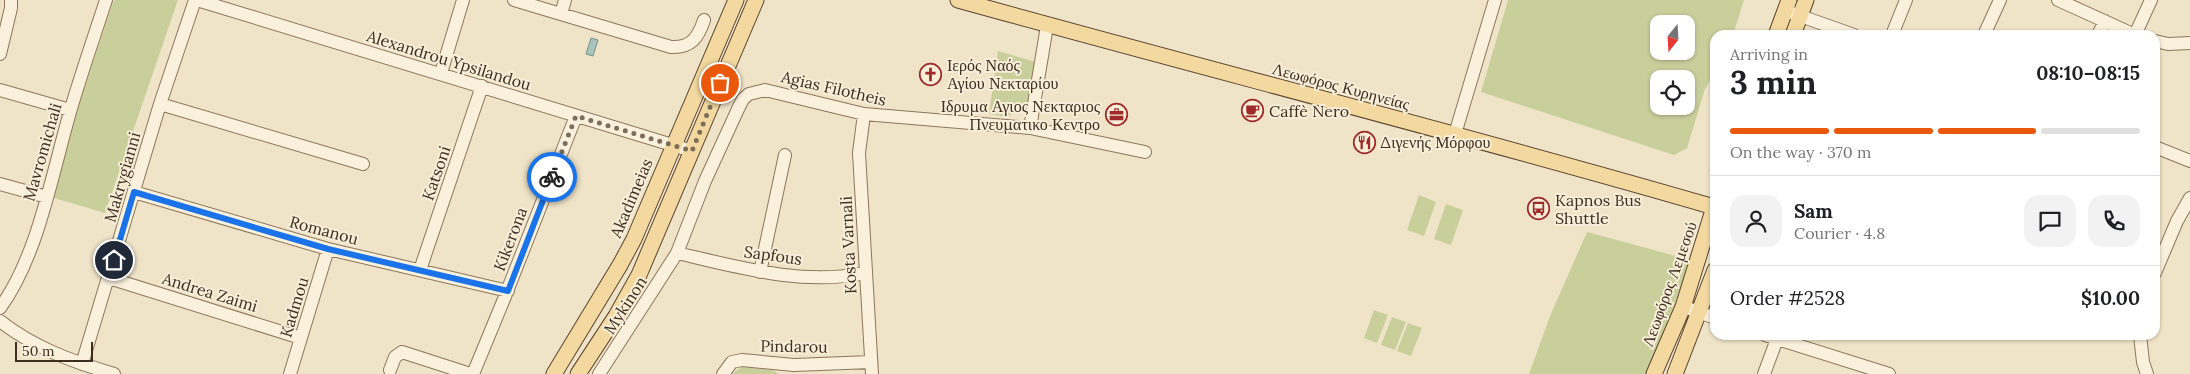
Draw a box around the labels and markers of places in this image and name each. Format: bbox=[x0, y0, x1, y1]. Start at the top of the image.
place label: Ιερός Ναός Αγίου Νεκταρίου bbox=[947, 55, 1058, 93]
pin bbox=[699, 62, 741, 104]
church icon: Ιερός Ναός Αγίου Νεκταρίου bbox=[919, 62, 943, 86]
place label: Ιδρυμα Αγιος Νεκταριος Πνευματικο Κεντρο bbox=[941, 96, 1101, 134]
cafe icon: Caffè Nero bbox=[1241, 99, 1265, 123]
place label: Caffè Nero bbox=[1269, 101, 1349, 121]
office icon: Ιδρυμα Αγιος Νεκταριος Πνευματικο Κεντρο bbox=[1104, 103, 1128, 127]
restaurant icon: Διγενής Μόρφου bbox=[1352, 130, 1376, 154]
place label: Διγενής Μόρφου bbox=[1380, 132, 1491, 152]
place label: Kapnos Bus Shuttle bbox=[1555, 190, 1641, 228]
bus stop icon: Kapnos Bus Shuttle bbox=[1527, 197, 1551, 221]
pin bbox=[93, 239, 135, 281]

